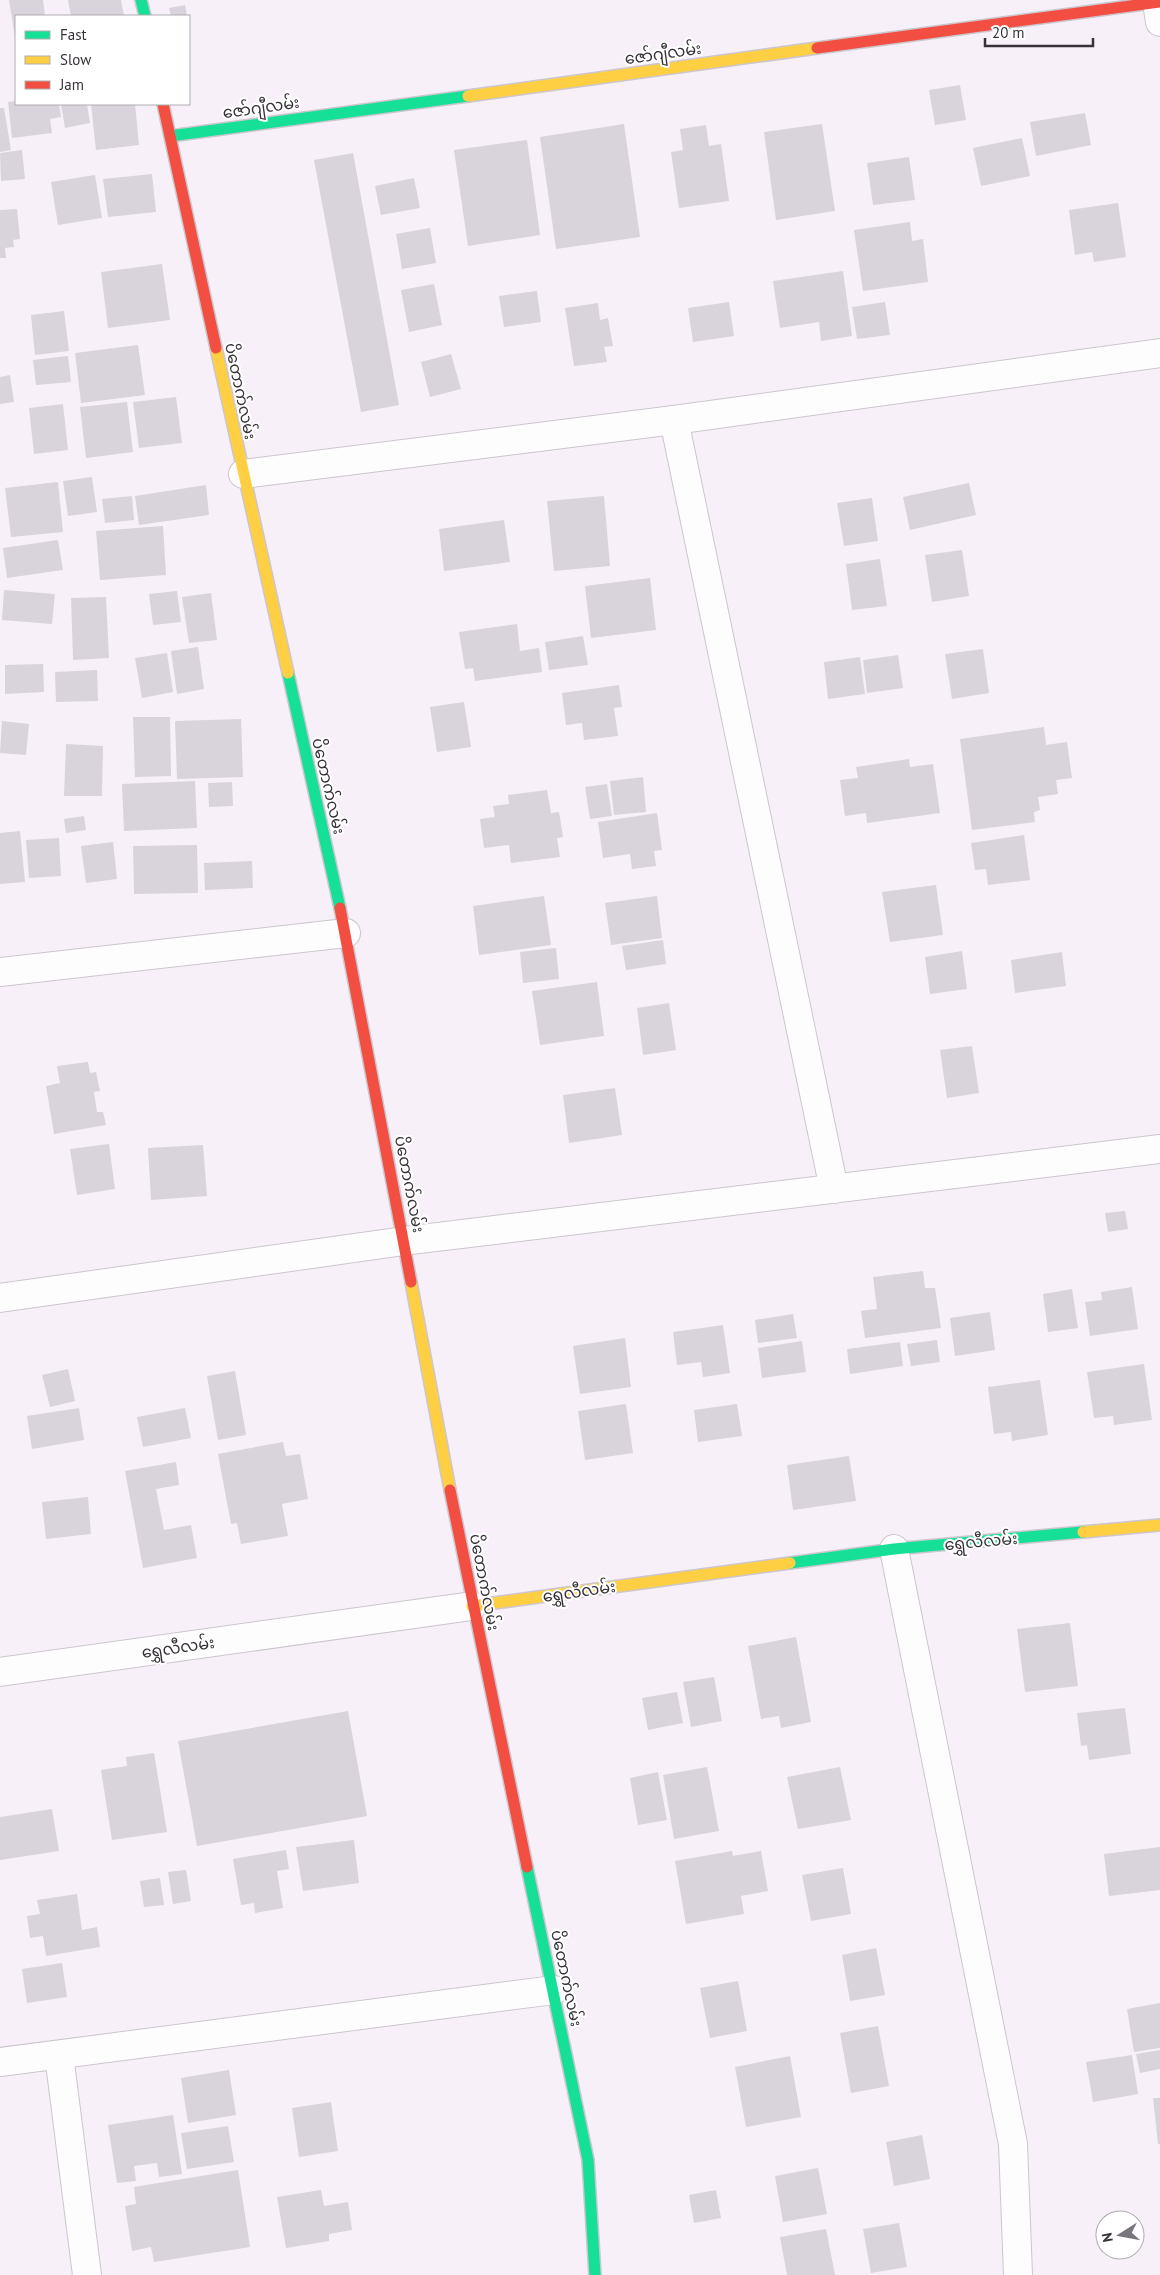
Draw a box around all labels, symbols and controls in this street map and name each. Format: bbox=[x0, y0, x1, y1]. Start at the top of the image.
legend bbox=[15, 15, 190, 105]
scale bar bbox=[985, 15, 1092, 47]
text: 20 m bbox=[992, 23, 1025, 42]
text: Fast bbox=[60, 25, 87, 44]
street label: ဇော်ဂျီလမ်း bbox=[623, 37, 703, 72]
text: Slow bbox=[60, 50, 91, 69]
text: Jam bbox=[59, 75, 84, 94]
street label: ဇော်ဂျီလမ်း bbox=[221, 91, 301, 126]
street label: ပိတောက်လမ်း bbox=[221, 341, 262, 441]
street label: ပိတောက်လမ်း bbox=[308, 736, 351, 836]
street label: ပိတောက်လမ်း bbox=[391, 1134, 430, 1234]
street label: ရွှေလီလမ်း bbox=[944, 1527, 1019, 1558]
street label: ပိတောက်လမ်း bbox=[466, 1532, 505, 1632]
street label: ရွှေလီလမ်း bbox=[541, 1575, 617, 1610]
street label: ရွှေလီလမ်း bbox=[140, 1631, 216, 1666]
street label: ပိတောက်လမ်း bbox=[547, 1928, 588, 2028]
north arrow bbox=[1095, 2210, 1145, 2260]
text: N bbox=[1098, 2231, 1117, 2244]

